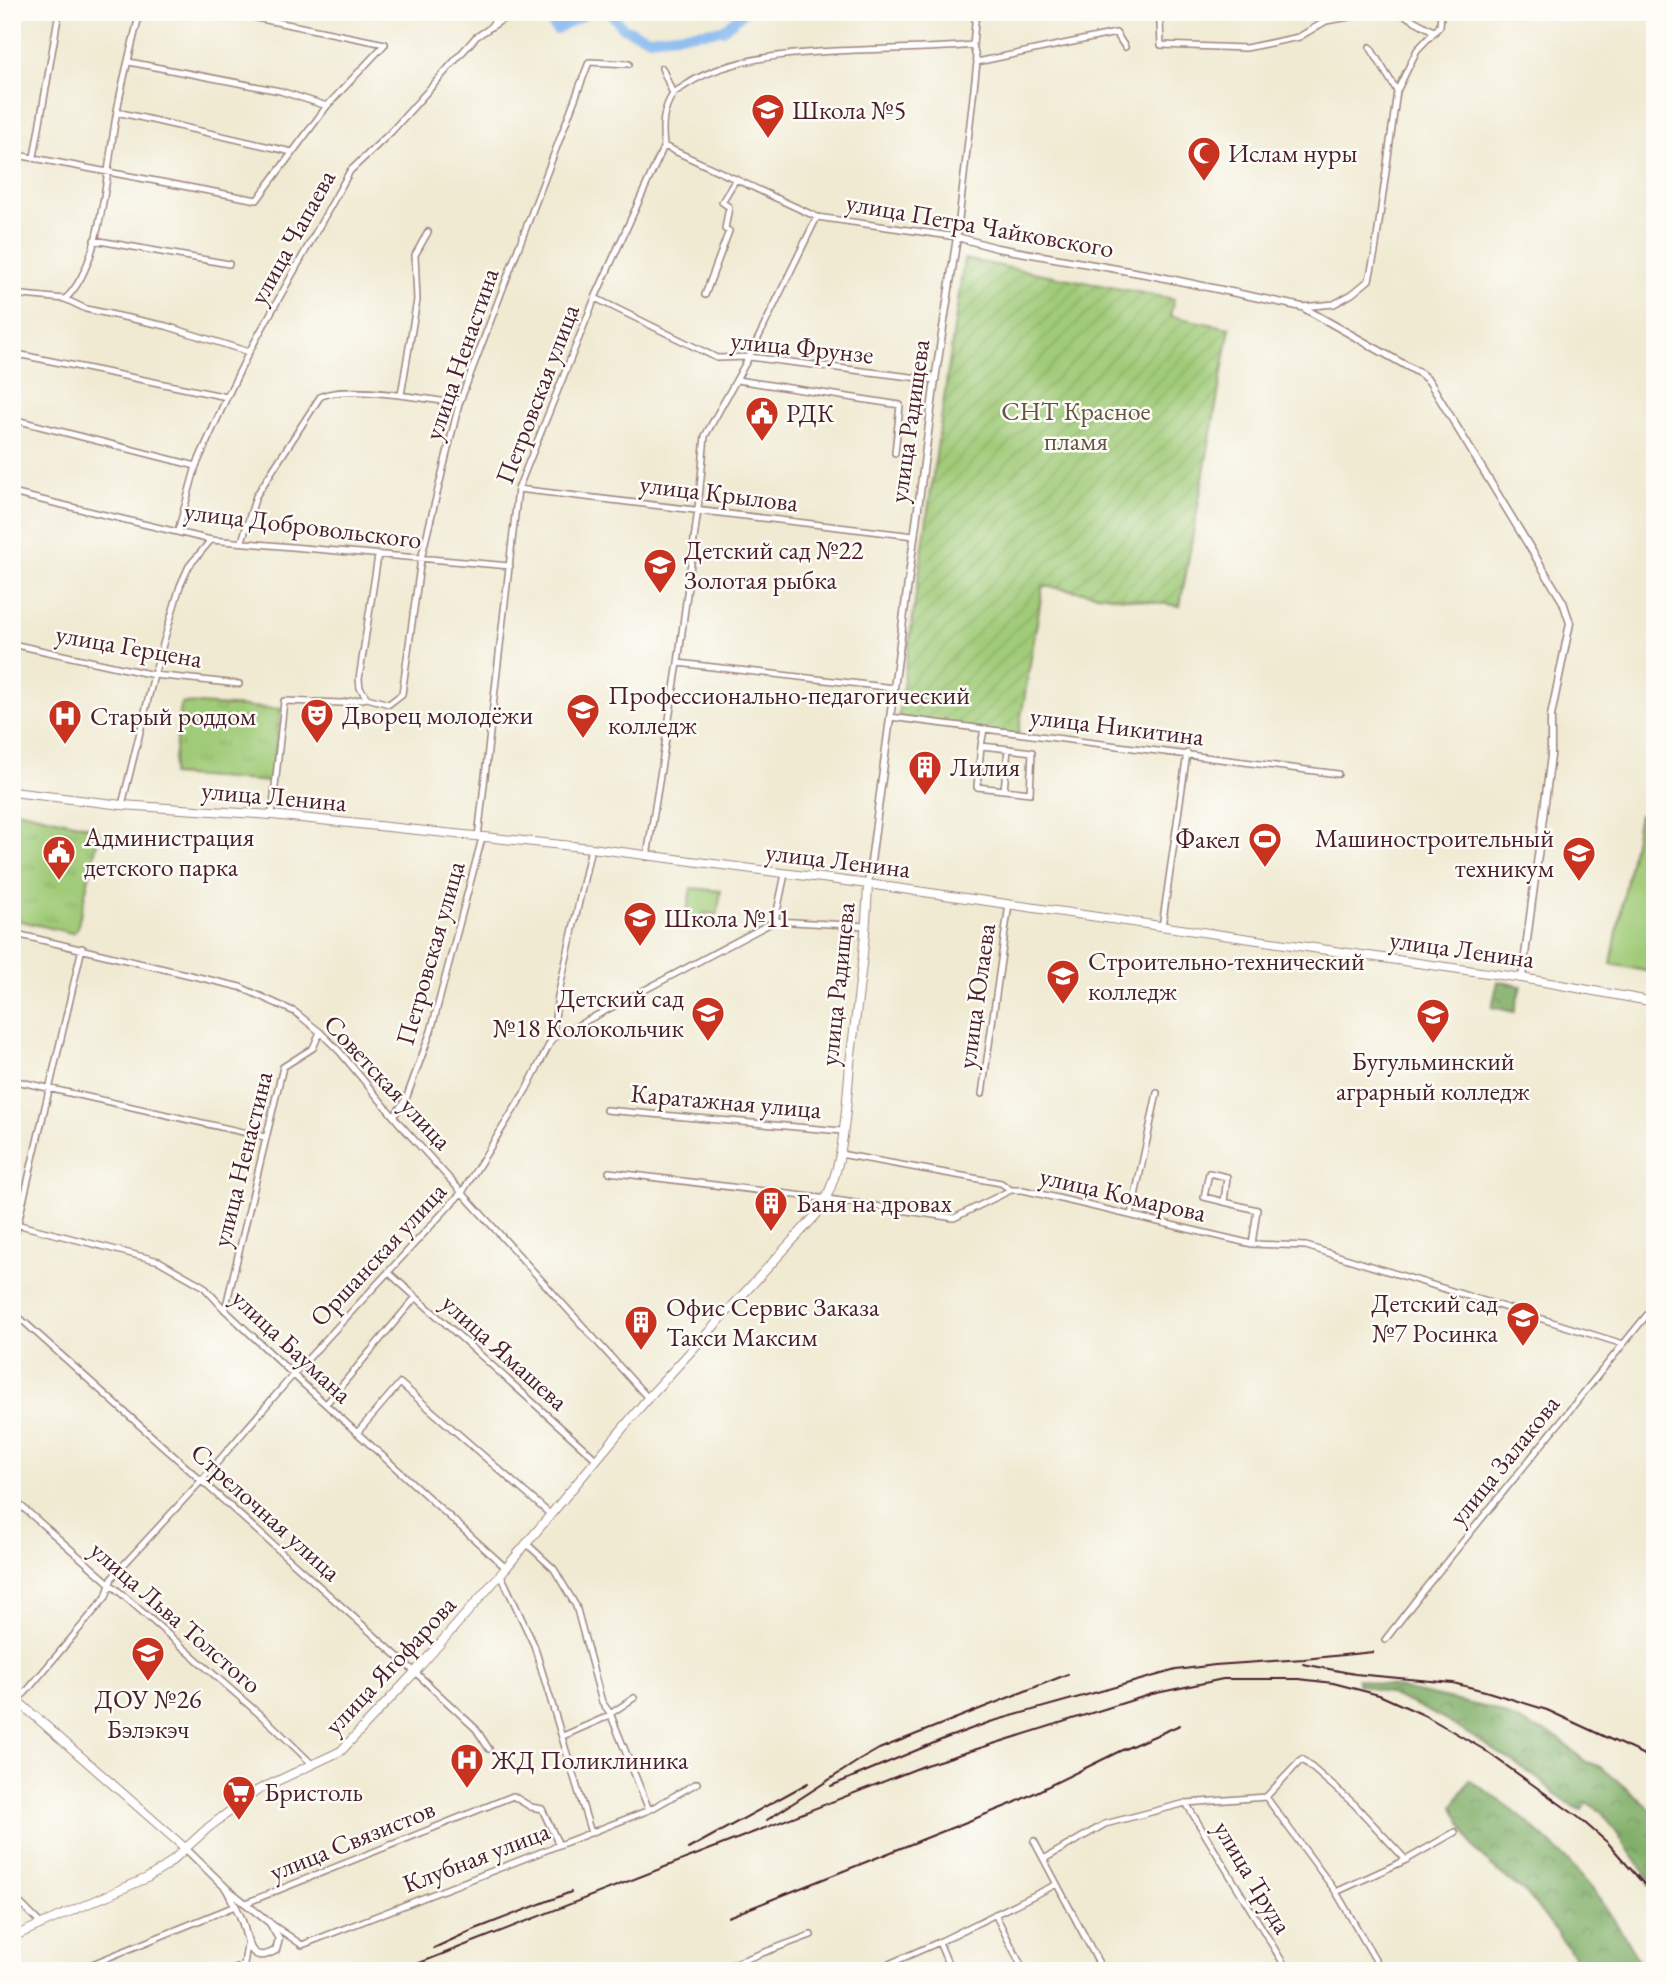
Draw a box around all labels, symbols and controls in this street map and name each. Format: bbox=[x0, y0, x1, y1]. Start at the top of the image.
school or university icon: Школа №5 bbox=[749, 91, 787, 140]
place label: Школа №5 bbox=[792, 93, 906, 127]
mosque icon: Ислам нуры bbox=[1185, 134, 1223, 183]
place label: Ислам нуры bbox=[1228, 136, 1358, 170]
street label: улица Чапаева bbox=[241, 163, 343, 310]
street label: улица Петра Чайковского bbox=[843, 185, 1117, 265]
street label: улица Ненастина bbox=[416, 263, 507, 445]
street label: Петровская улица bbox=[487, 299, 587, 489]
street label: улица Фрунзе bbox=[729, 323, 875, 371]
street label: улица Радищева bbox=[881, 337, 937, 505]
public building icon: РДК bbox=[743, 394, 781, 443]
park label: СНТ Красное пламя bbox=[1001, 394, 1151, 458]
place label: РДК bbox=[786, 396, 835, 430]
street label: улица Крылова bbox=[638, 466, 801, 520]
street label: улица Добровольского bbox=[182, 494, 424, 556]
place label: Детский сад №22 Золотая рыбка bbox=[684, 533, 864, 597]
school or university icon: Детский сад №22 Золотая рыбка bbox=[641, 546, 679, 595]
street label: улица Герцена bbox=[53, 616, 205, 676]
place label: Профессионально-педагогический колледж bbox=[608, 678, 970, 742]
school or university icon: Профессионально-педагогический колледж bbox=[564, 691, 602, 740]
theatre icon: Дворец молодёжи bbox=[298, 696, 336, 745]
hospital icon: Старый роддом bbox=[46, 697, 84, 746]
place label: Дворец молодёжи bbox=[342, 698, 533, 732]
street label: улица Никитина bbox=[1028, 698, 1207, 754]
place label: Старый роддом bbox=[90, 699, 256, 733]
building icon: Лилия bbox=[906, 748, 944, 797]
place label: Лилия bbox=[950, 750, 1020, 784]
street label: улица Ленина bbox=[200, 773, 349, 819]
place label: Администрация детского парка bbox=[83, 820, 254, 884]
sports icon: Факел bbox=[1246, 820, 1284, 869]
place label: Машиностроительный техникум bbox=[1315, 821, 1554, 885]
place label: Факел bbox=[1175, 822, 1240, 856]
public building icon: Администрация детского парка bbox=[40, 833, 78, 882]
street label: улица Ленина bbox=[764, 834, 913, 886]
school or university icon: Машиностроительный техникум bbox=[1560, 834, 1598, 883]
street label: Петровская улица bbox=[387, 856, 473, 1049]
school or university icon: Школа №11 bbox=[621, 899, 659, 948]
street label: улица Радищева bbox=[811, 900, 863, 1068]
place label: Школа №11 bbox=[664, 901, 791, 935]
street label: улица Юлаева bbox=[949, 921, 1003, 1071]
street label: улица Ленина bbox=[1387, 922, 1537, 976]
place label: Строительно-технический колледж bbox=[1088, 944, 1365, 1008]
school or university icon: Строительно-технический колледж bbox=[1044, 957, 1082, 1006]
place label: Детский сад №18 Колокольчик bbox=[493, 981, 685, 1045]
school or university icon: Детский сад №18 Колокольчик bbox=[689, 994, 727, 1043]
school or university icon: Бугульминский аграрный колледж bbox=[1414, 996, 1452, 1045]
street label: Советская улица bbox=[316, 1007, 460, 1157]
place label: Бугульминский аграрный колледж bbox=[1336, 1044, 1530, 1108]
street label: улица Ненастина bbox=[204, 1067, 280, 1250]
street label: Каратажная улица bbox=[629, 1076, 823, 1126]
street label: улица Комарова bbox=[1037, 1158, 1210, 1230]
street label: Оршанская улица bbox=[302, 1174, 454, 1333]
building icon: Баня на дровах bbox=[752, 1184, 790, 1233]
place label: Баня на дровах bbox=[796, 1186, 953, 1220]
street label: улица Баумана bbox=[224, 1281, 360, 1411]
street label: улица Ямашева bbox=[434, 1286, 576, 1418]
place label: Детский сад №7 Росинка bbox=[1371, 1286, 1499, 1350]
place label: Офис Сервис Заказа Такси Максим bbox=[666, 1290, 880, 1354]
school or university icon: Детский сад №7 Росинка bbox=[1504, 1299, 1542, 1348]
building icon: Офис Сервис Заказа Такси Максим bbox=[622, 1303, 660, 1352]
street label: улица Залакова bbox=[1441, 1387, 1568, 1532]
street label: Стрелочная улица bbox=[184, 1435, 349, 1589]
street label: улица Льва Толстого bbox=[83, 1533, 269, 1701]
street label: улица Ягофарова bbox=[317, 1588, 464, 1742]
school or university icon: ДОУ №26 Бэлэкэч bbox=[129, 1634, 167, 1683]
place label: ДОУ №26 Бэлэкэч bbox=[95, 1682, 201, 1746]
hospital icon: ЖД Поликлиника bbox=[448, 1741, 486, 1790]
place label: ЖД Поликлиника bbox=[490, 1743, 689, 1777]
supermarket icon: Бристоль bbox=[220, 1773, 258, 1822]
place label: Бристоль bbox=[264, 1775, 363, 1809]
street label: улица Связистов bbox=[264, 1791, 440, 1889]
street label: Клубная улица bbox=[398, 1813, 555, 1901]
street label: улица Труда bbox=[1206, 1814, 1300, 1941]

